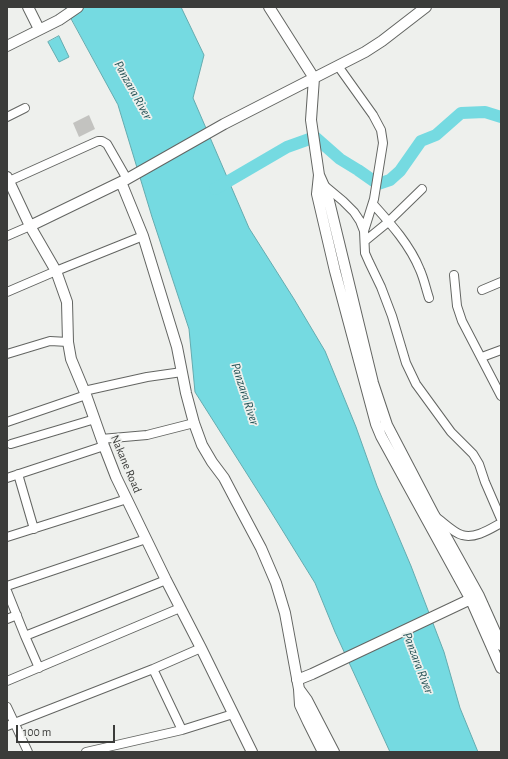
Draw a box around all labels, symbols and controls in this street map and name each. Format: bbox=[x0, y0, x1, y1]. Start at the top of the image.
water label: Panzara River bbox=[111, 58, 155, 122]
water label: Panzara River bbox=[228, 361, 262, 427]
street label: Nakane Road bbox=[107, 433, 145, 495]
water label: Panzara River bbox=[399, 630, 437, 696]
scale bar bbox=[18, 717, 117, 743]
text: 100 m bbox=[23, 726, 51, 738]

